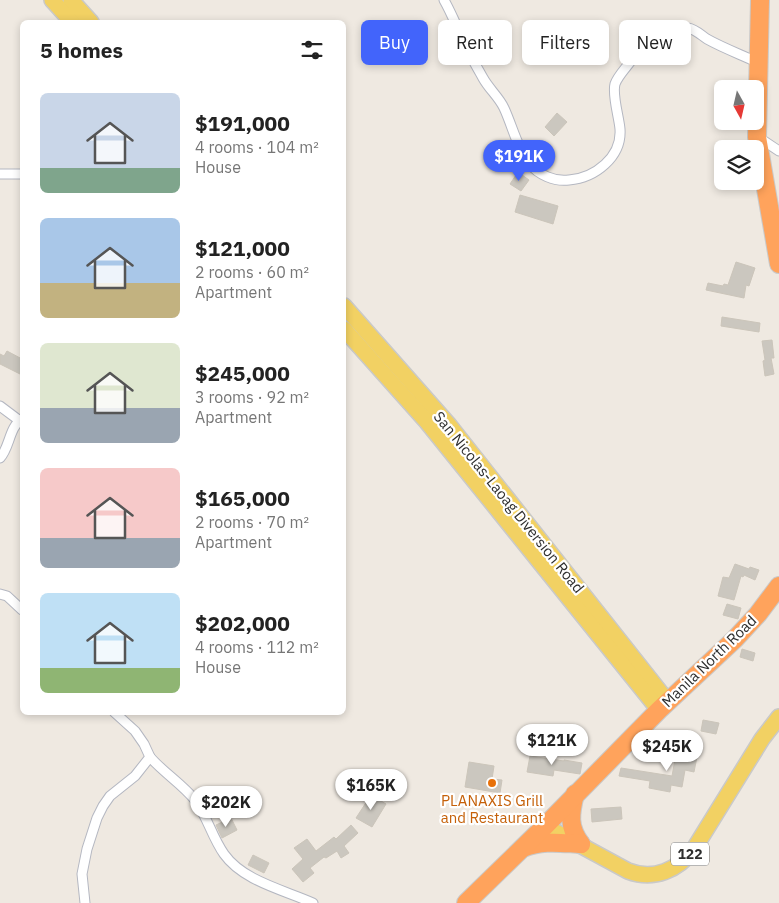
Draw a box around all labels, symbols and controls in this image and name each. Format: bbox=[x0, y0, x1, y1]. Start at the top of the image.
chip: Buy bbox=[361, 20, 428, 65]
chip: Rent bbox=[438, 20, 512, 65]
chip: Filters bbox=[522, 20, 609, 65]
chip: New bbox=[619, 20, 691, 65]
text: 5 homes bbox=[40, 36, 123, 64]
icon: filters bbox=[298, 36, 326, 64]
north arrow bbox=[714, 80, 764, 130]
map controls bbox=[714, 80, 764, 190]
text: $191,000 bbox=[195, 109, 290, 137]
icon: home bbox=[80, 113, 140, 173]
text: 4 rooms · 104 m² bbox=[195, 137, 319, 157]
pin: $191K bbox=[484, 140, 554, 182]
button: layers bbox=[714, 140, 764, 190]
text: $191K bbox=[494, 146, 544, 166]
text: House bbox=[195, 157, 241, 177]
text: $121,000 bbox=[195, 234, 290, 262]
icon: home bbox=[80, 238, 140, 298]
text: 2 rooms · 60 m² bbox=[195, 262, 309, 282]
text: Apartment bbox=[195, 282, 272, 302]
text: $245,000 bbox=[195, 359, 290, 387]
icon: home bbox=[80, 363, 140, 423]
text: 3 rooms · 92 m² bbox=[195, 387, 309, 407]
text: Apartment bbox=[195, 407, 272, 427]
street label: San Nicolas-Laoag Diversion Road bbox=[430, 407, 588, 597]
text: $165,000 bbox=[195, 484, 290, 512]
icon: home bbox=[80, 488, 140, 548]
text: 2 rooms · 70 m² bbox=[195, 512, 309, 532]
text: Apartment bbox=[195, 532, 272, 552]
text: $202,000 bbox=[195, 609, 290, 637]
street label: Manila North Road bbox=[658, 611, 760, 711]
icon: home bbox=[80, 613, 140, 673]
text: 4 rooms · 112 m² bbox=[195, 637, 319, 657]
text: House bbox=[195, 657, 241, 677]
pin: $121K bbox=[517, 724, 587, 766]
text: $121K bbox=[527, 730, 577, 750]
pin: $245K bbox=[632, 730, 702, 772]
text: $245K bbox=[642, 736, 692, 756]
pin: $165K bbox=[336, 768, 406, 811]
text: $165K bbox=[346, 775, 396, 795]
marker: PLANAXIS Grill and Restaurant bbox=[486, 777, 498, 789]
pin: $202K bbox=[191, 786, 261, 828]
place label: PLANAXIS Grill and Restaurant bbox=[441, 791, 543, 827]
text: $202K bbox=[201, 792, 251, 812]
road number: 122 bbox=[671, 842, 709, 866]

